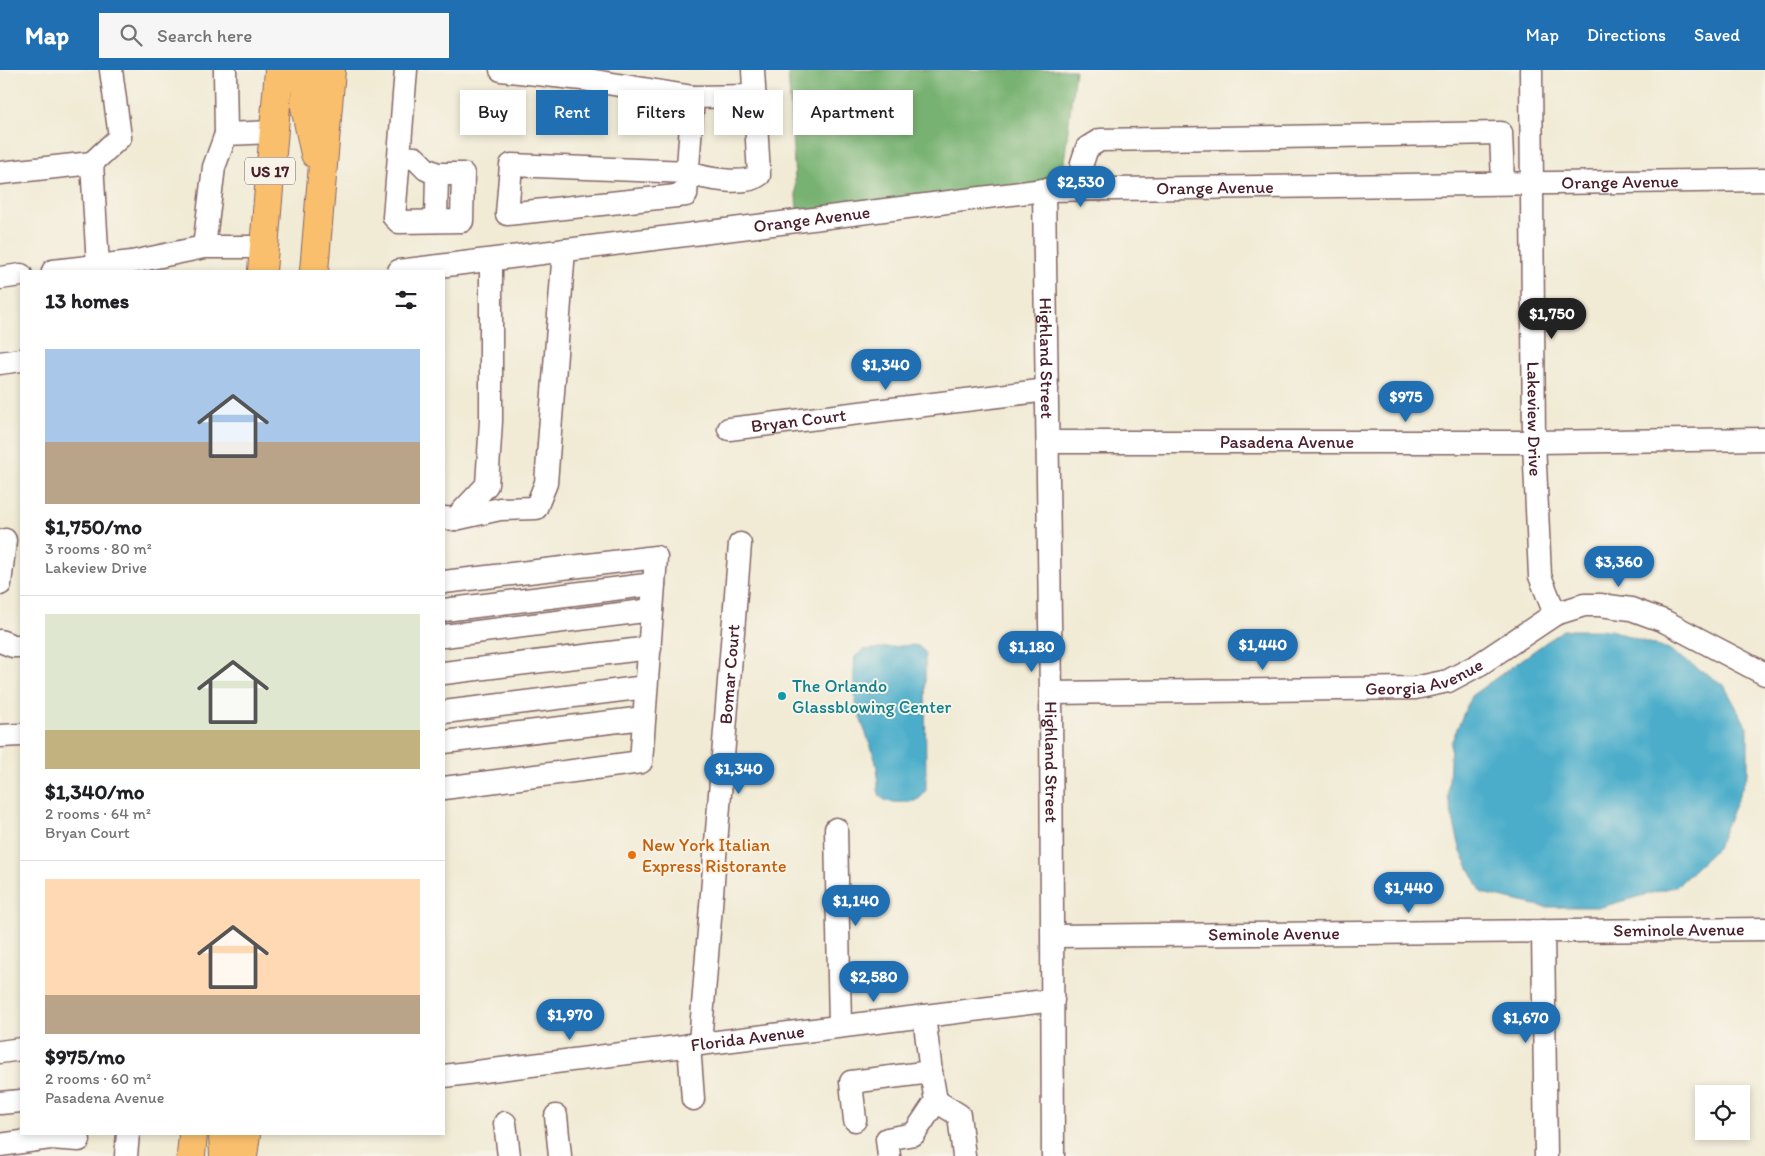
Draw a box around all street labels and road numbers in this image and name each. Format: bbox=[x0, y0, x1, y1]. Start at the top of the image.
road number: US 17 bbox=[245, 158, 295, 184]
street label: Orange Avenue bbox=[1561, 170, 1679, 194]
street label: Orange Avenue bbox=[1156, 176, 1274, 199]
street label: Orange Avenue bbox=[752, 201, 871, 237]
street label: Highland Street bbox=[1034, 297, 1058, 419]
street label: Lakeview Drive bbox=[1522, 361, 1547, 477]
street label: Bryan Court bbox=[750, 404, 848, 437]
street label: Pasadena Avenue bbox=[1220, 431, 1354, 453]
street label: Bomar Court bbox=[715, 623, 745, 725]
street label: Georgia Avenue bbox=[1365, 653, 1487, 700]
street label: Highland Street bbox=[1040, 701, 1063, 823]
street label: Seminole Avenue bbox=[1613, 918, 1745, 941]
street label: Seminole Avenue bbox=[1208, 922, 1340, 945]
street label: Florida Avenue bbox=[689, 1020, 806, 1056]

